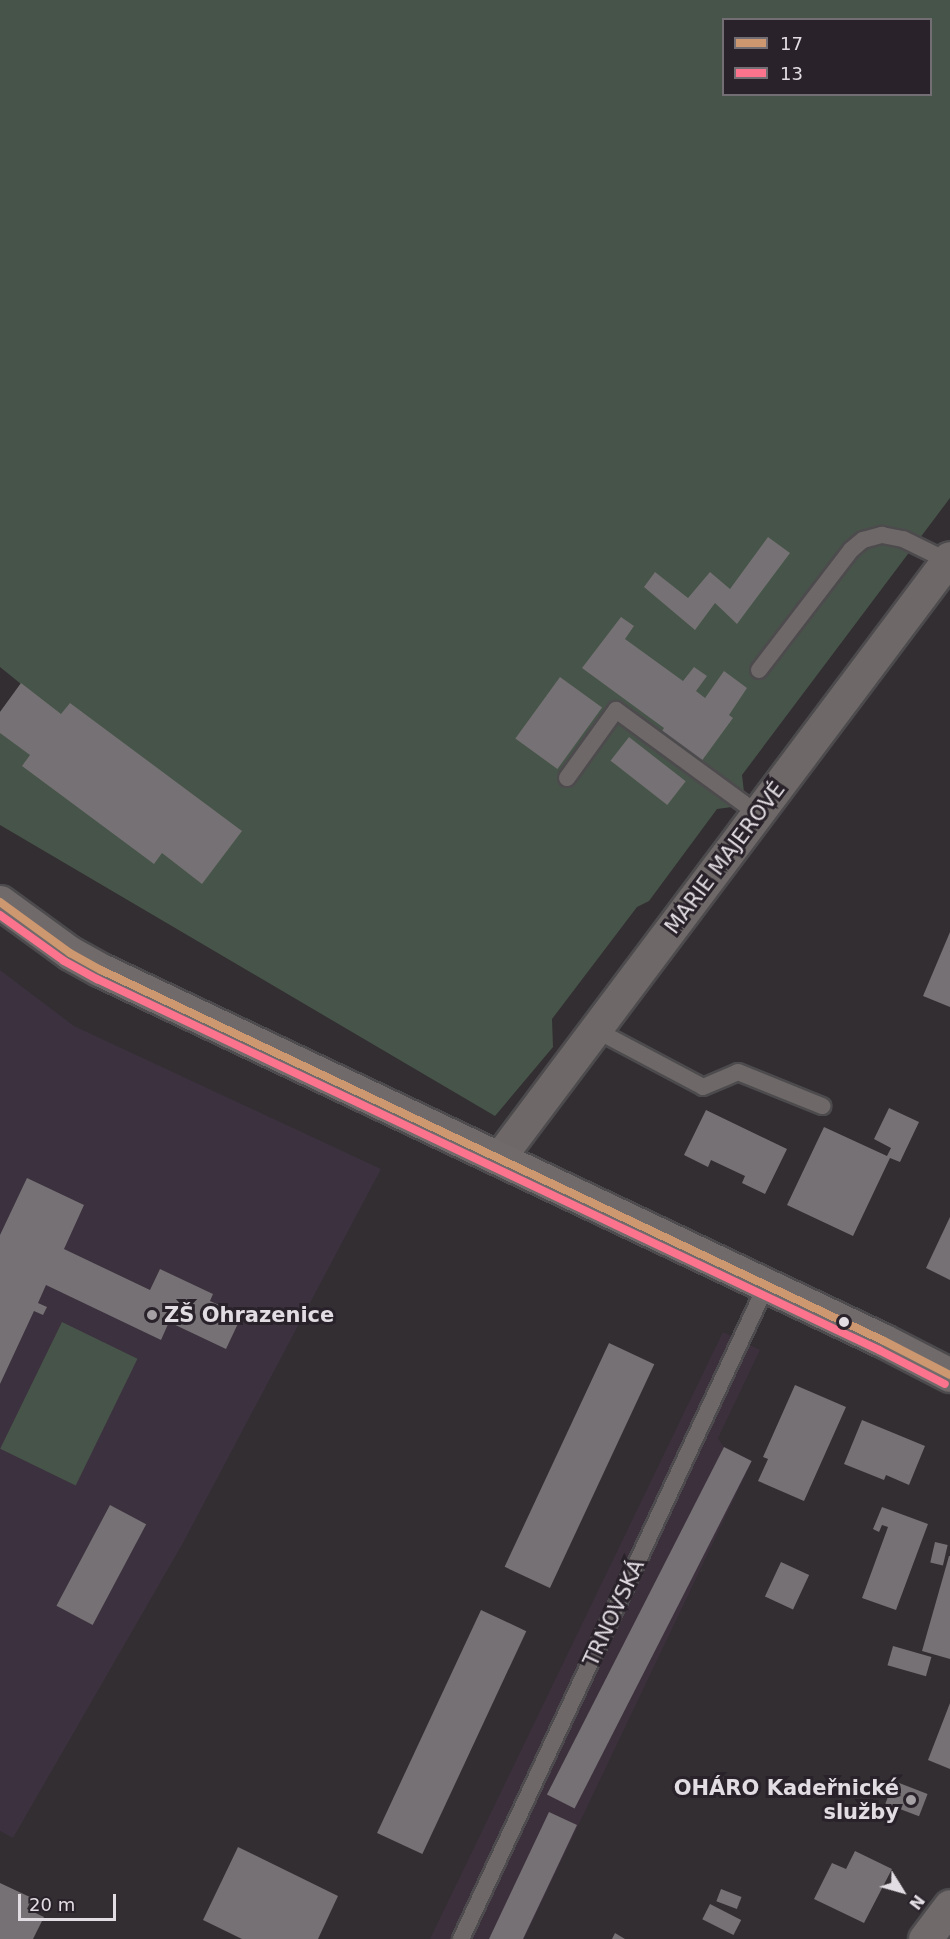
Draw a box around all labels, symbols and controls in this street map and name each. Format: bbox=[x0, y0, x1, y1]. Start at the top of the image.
legend bbox=[722, 18, 932, 96]
text: 17 bbox=[780, 33, 803, 54]
text: 13 bbox=[780, 63, 803, 84]
street label: MARIE MAJEROVÉ bbox=[660, 777, 790, 939]
place label: ZŠ Ohrazenice bbox=[164, 1302, 334, 1328]
marker: ZŠ Ohrazenice bbox=[145, 1308, 159, 1322]
unlabelled marker bbox=[838, 1316, 850, 1328]
street label: TRNOVSKÁ bbox=[578, 1556, 650, 1670]
place label: OHÁRO Kadeřnické služby bbox=[674, 1775, 899, 1825]
marker: OHÁRO Kadeřnické služby bbox=[904, 1793, 918, 1807]
north arrow bbox=[872, 1861, 932, 1921]
scale bar bbox=[21, 1882, 118, 1920]
text: N bbox=[905, 1891, 928, 1913]
text: 20 m bbox=[29, 1894, 75, 1915]

